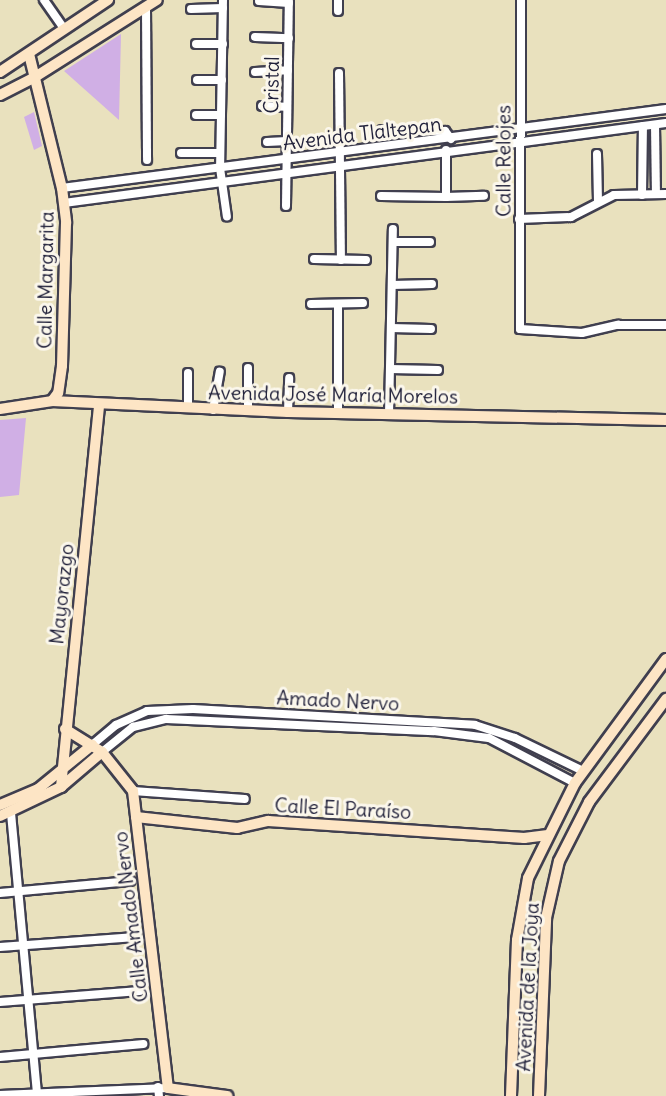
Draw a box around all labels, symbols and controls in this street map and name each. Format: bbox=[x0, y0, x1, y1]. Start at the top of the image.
street label: Cristal bbox=[259, 56, 283, 114]
street label: Calle Relojes bbox=[491, 105, 515, 217]
street label: Avenida Tlaltepan bbox=[281, 111, 443, 155]
street label: Calle Margarita bbox=[32, 211, 58, 349]
street label: Avenida José María Morelos bbox=[208, 380, 458, 408]
street label: Mayorazgo bbox=[44, 542, 78, 646]
street label: Amado Nervo bbox=[276, 685, 400, 715]
street label: Calle El Paraíso bbox=[274, 792, 412, 824]
street label: Calle Amado Nervo bbox=[108, 830, 152, 1004]
street label: Avenida de la Joya bbox=[511, 902, 543, 1072]

